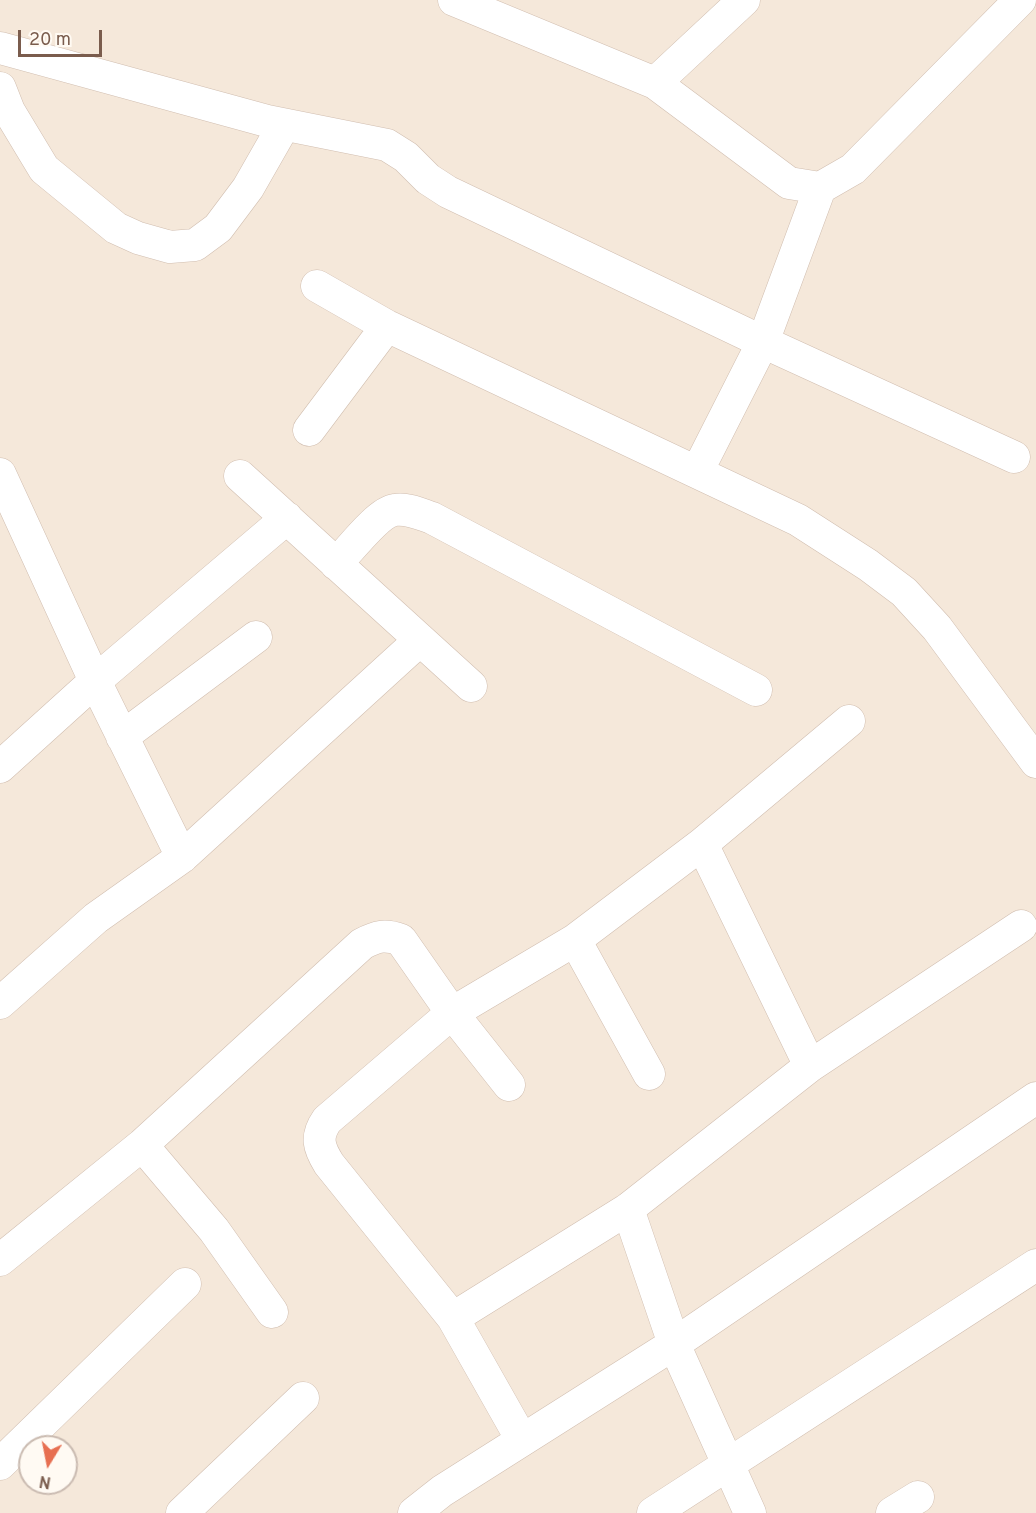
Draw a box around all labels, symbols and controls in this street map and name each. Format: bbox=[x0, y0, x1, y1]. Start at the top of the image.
scale bar bbox=[21, 18, 105, 56]
text: 20 m bbox=[29, 29, 71, 52]
north arrow bbox=[18, 1435, 78, 1495]
text: N bbox=[38, 1470, 53, 1492]

